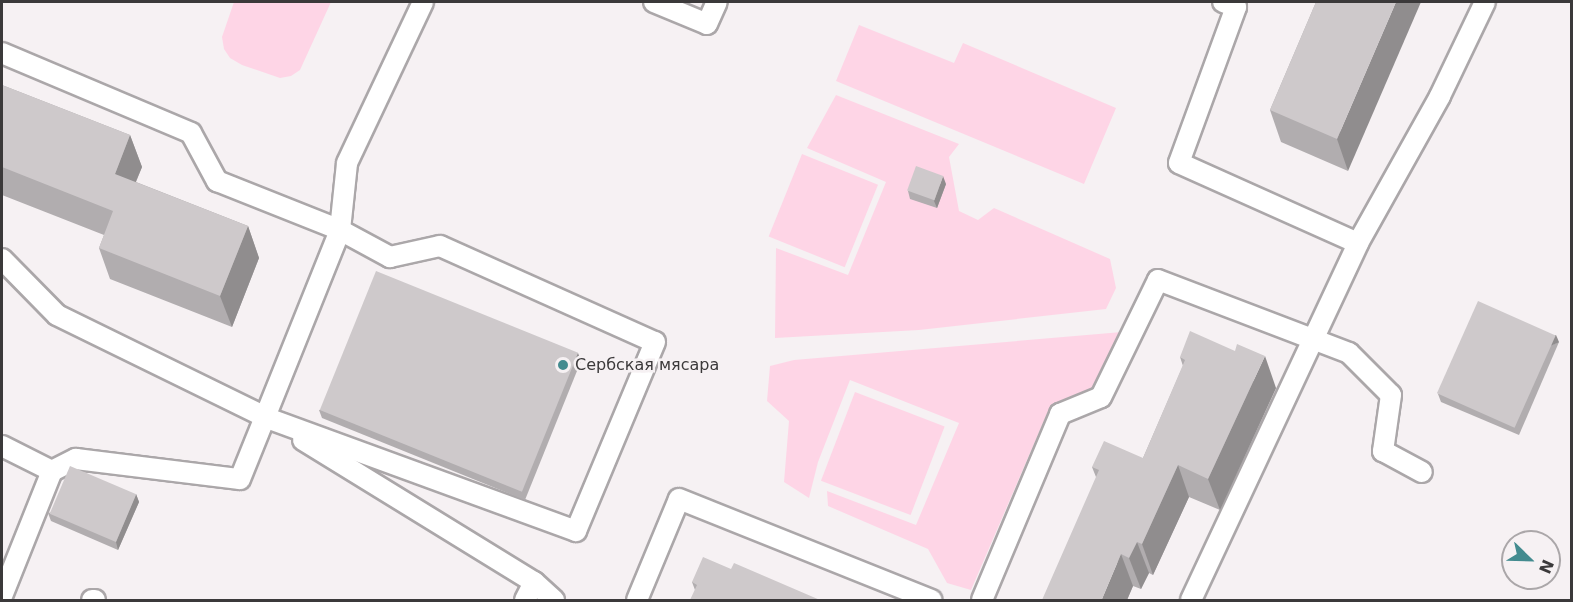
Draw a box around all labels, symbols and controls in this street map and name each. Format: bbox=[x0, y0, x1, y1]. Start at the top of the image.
place label: Сербская мясара bbox=[575, 355, 719, 375]
marker: Сербская мясара bbox=[556, 358, 570, 372]
north arrow bbox=[1501, 530, 1561, 590]
text: N bbox=[1535, 557, 1558, 576]

